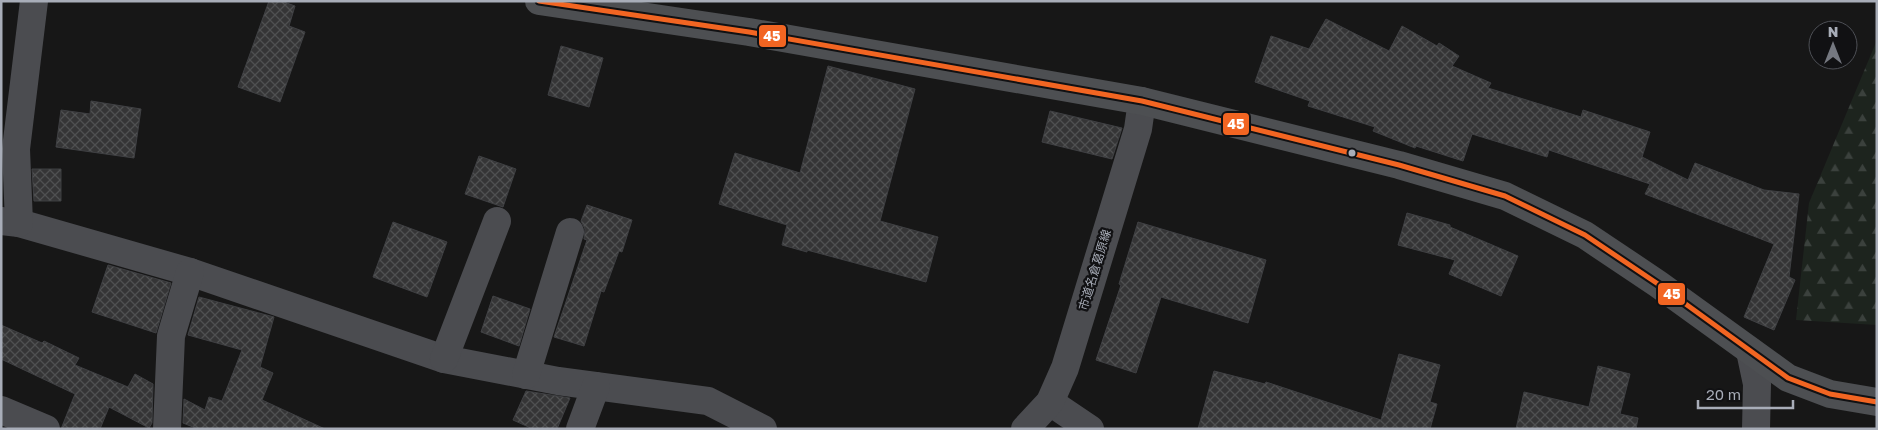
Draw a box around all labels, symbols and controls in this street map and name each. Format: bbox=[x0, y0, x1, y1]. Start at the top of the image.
north arrow bbox=[1808, 20, 1858, 70]
text: N bbox=[1828, 23, 1838, 40]
line badge: 45 bbox=[758, 24, 787, 48]
text: 45 bbox=[763, 27, 781, 44]
line badge: 45 bbox=[1222, 112, 1250, 136]
text: 45 bbox=[1227, 115, 1245, 132]
unlabelled marker bbox=[1347, 148, 1357, 158]
street label: 市道名倉葛原線 bbox=[1075, 227, 1114, 312]
line badge: 45 bbox=[1657, 282, 1686, 306]
text: 45 bbox=[1663, 285, 1681, 302]
scale bar bbox=[1698, 378, 1793, 410]
text: 20 m bbox=[1706, 385, 1741, 403]

